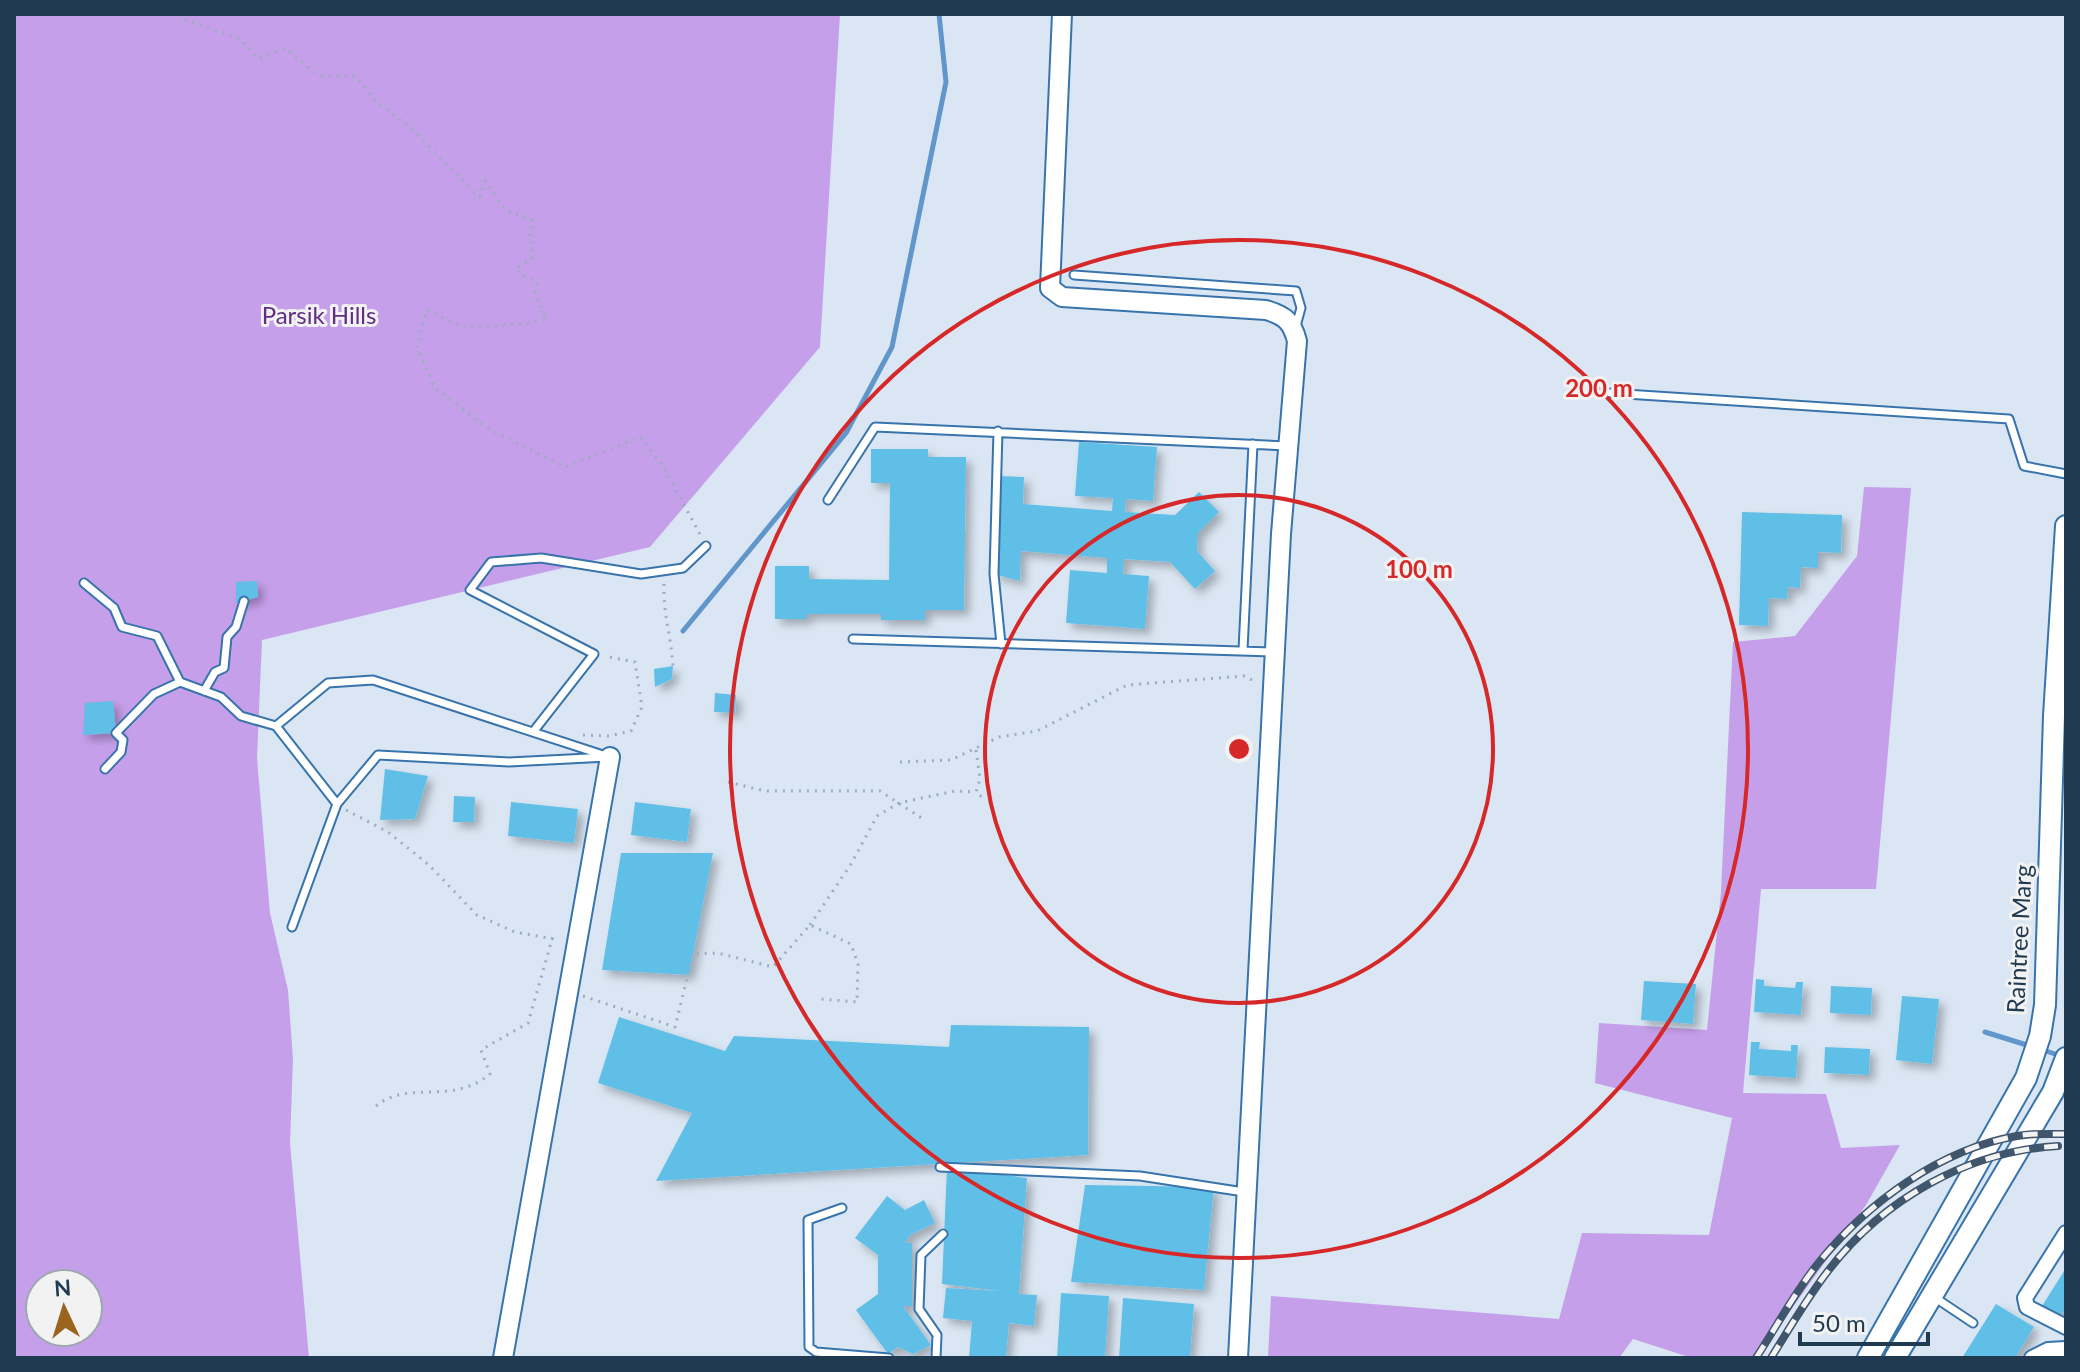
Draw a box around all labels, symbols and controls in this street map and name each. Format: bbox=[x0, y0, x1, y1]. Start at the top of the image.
park label: Parsik Hills bbox=[262, 300, 376, 329]
text: 200 m bbox=[1565, 373, 1633, 402]
text: 100 m bbox=[1385, 554, 1453, 583]
centre of rings bbox=[1225, 735, 1253, 763]
street label: Raintree Marg bbox=[2000, 864, 2037, 1014]
north arrow bbox=[24, 1268, 104, 1348]
text: N bbox=[53, 1273, 72, 1302]
scale bar bbox=[1800, 1296, 1928, 1346]
text: 50 m bbox=[1812, 1308, 1866, 1337]

